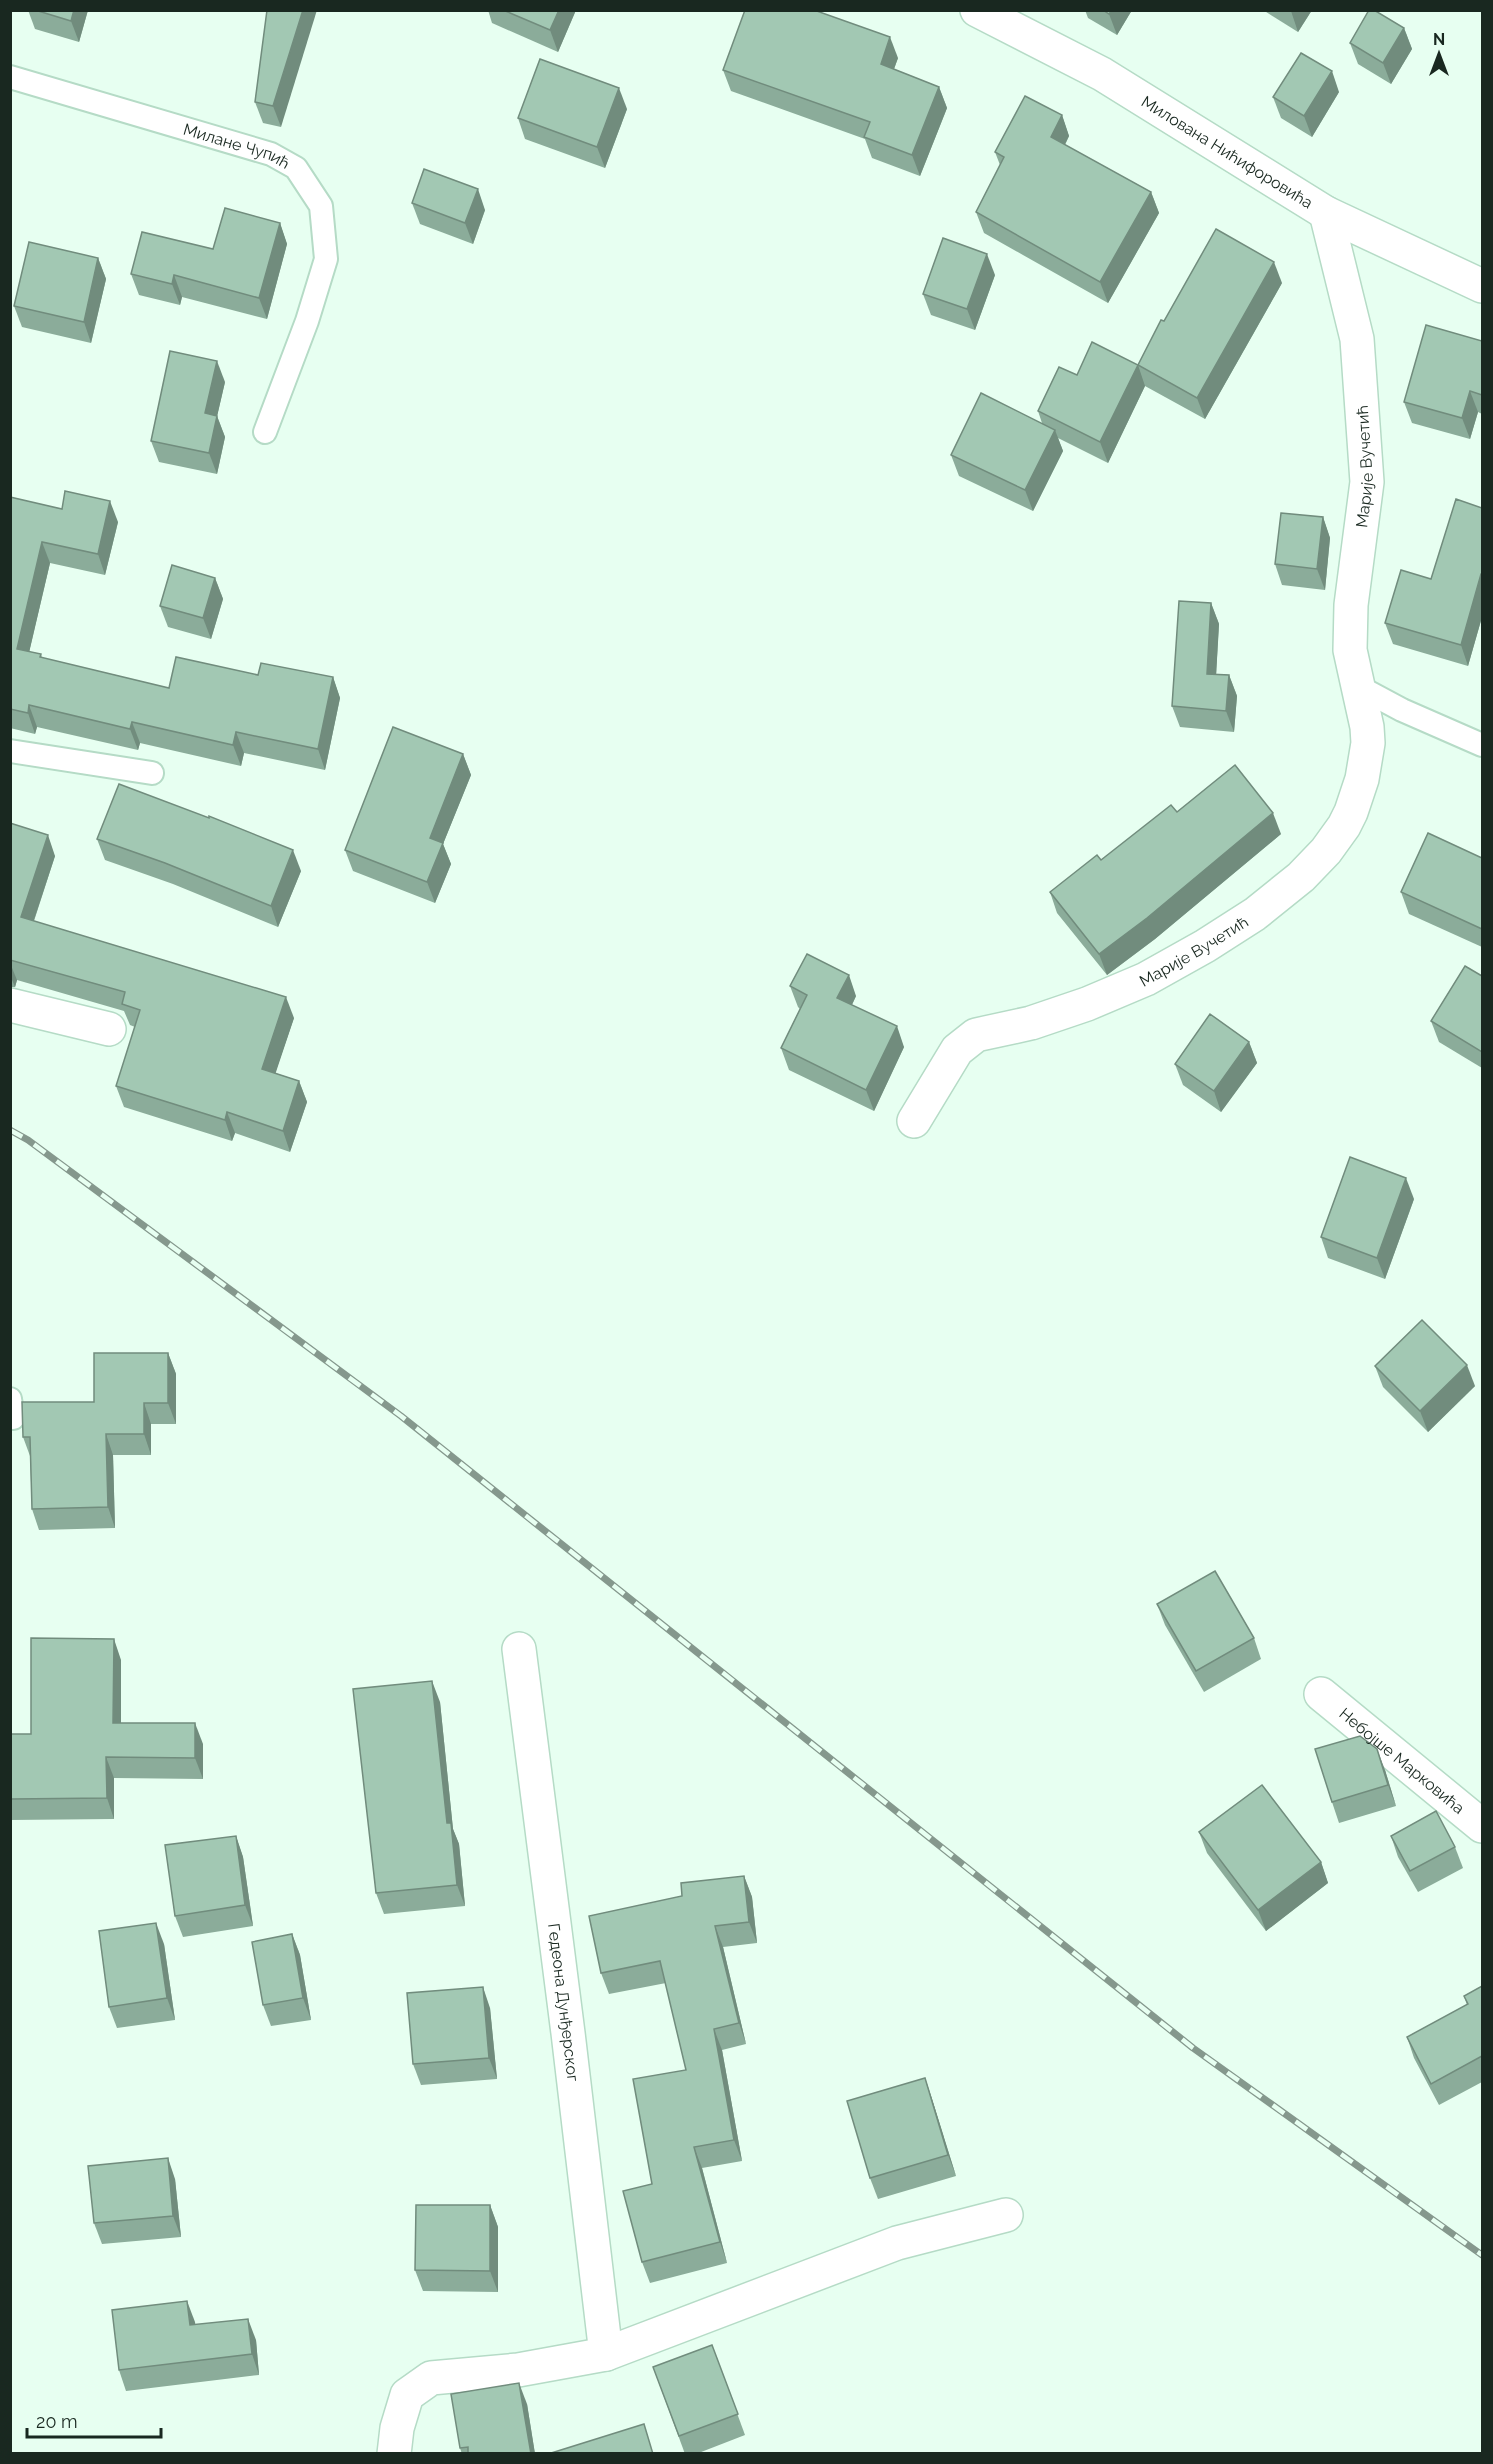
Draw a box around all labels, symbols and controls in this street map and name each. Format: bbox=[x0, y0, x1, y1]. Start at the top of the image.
north arrow bbox=[1409, 24, 1469, 84]
text: N bbox=[1433, 30, 1445, 49]
street label: Милована Нићифоровића bbox=[1138, 91, 1317, 212]
street label: Милане Чупић bbox=[181, 119, 294, 172]
street label: Марије Вучетић bbox=[1352, 405, 1376, 529]
street label: Марије Вучетић bbox=[1136, 912, 1251, 990]
street label: Небојше Марковића bbox=[1336, 1704, 1469, 1818]
street label: Гедеона Дунђерског bbox=[545, 1922, 583, 2083]
scale bar bbox=[27, 2401, 160, 2439]
text: 20 m bbox=[36, 2411, 78, 2432]

